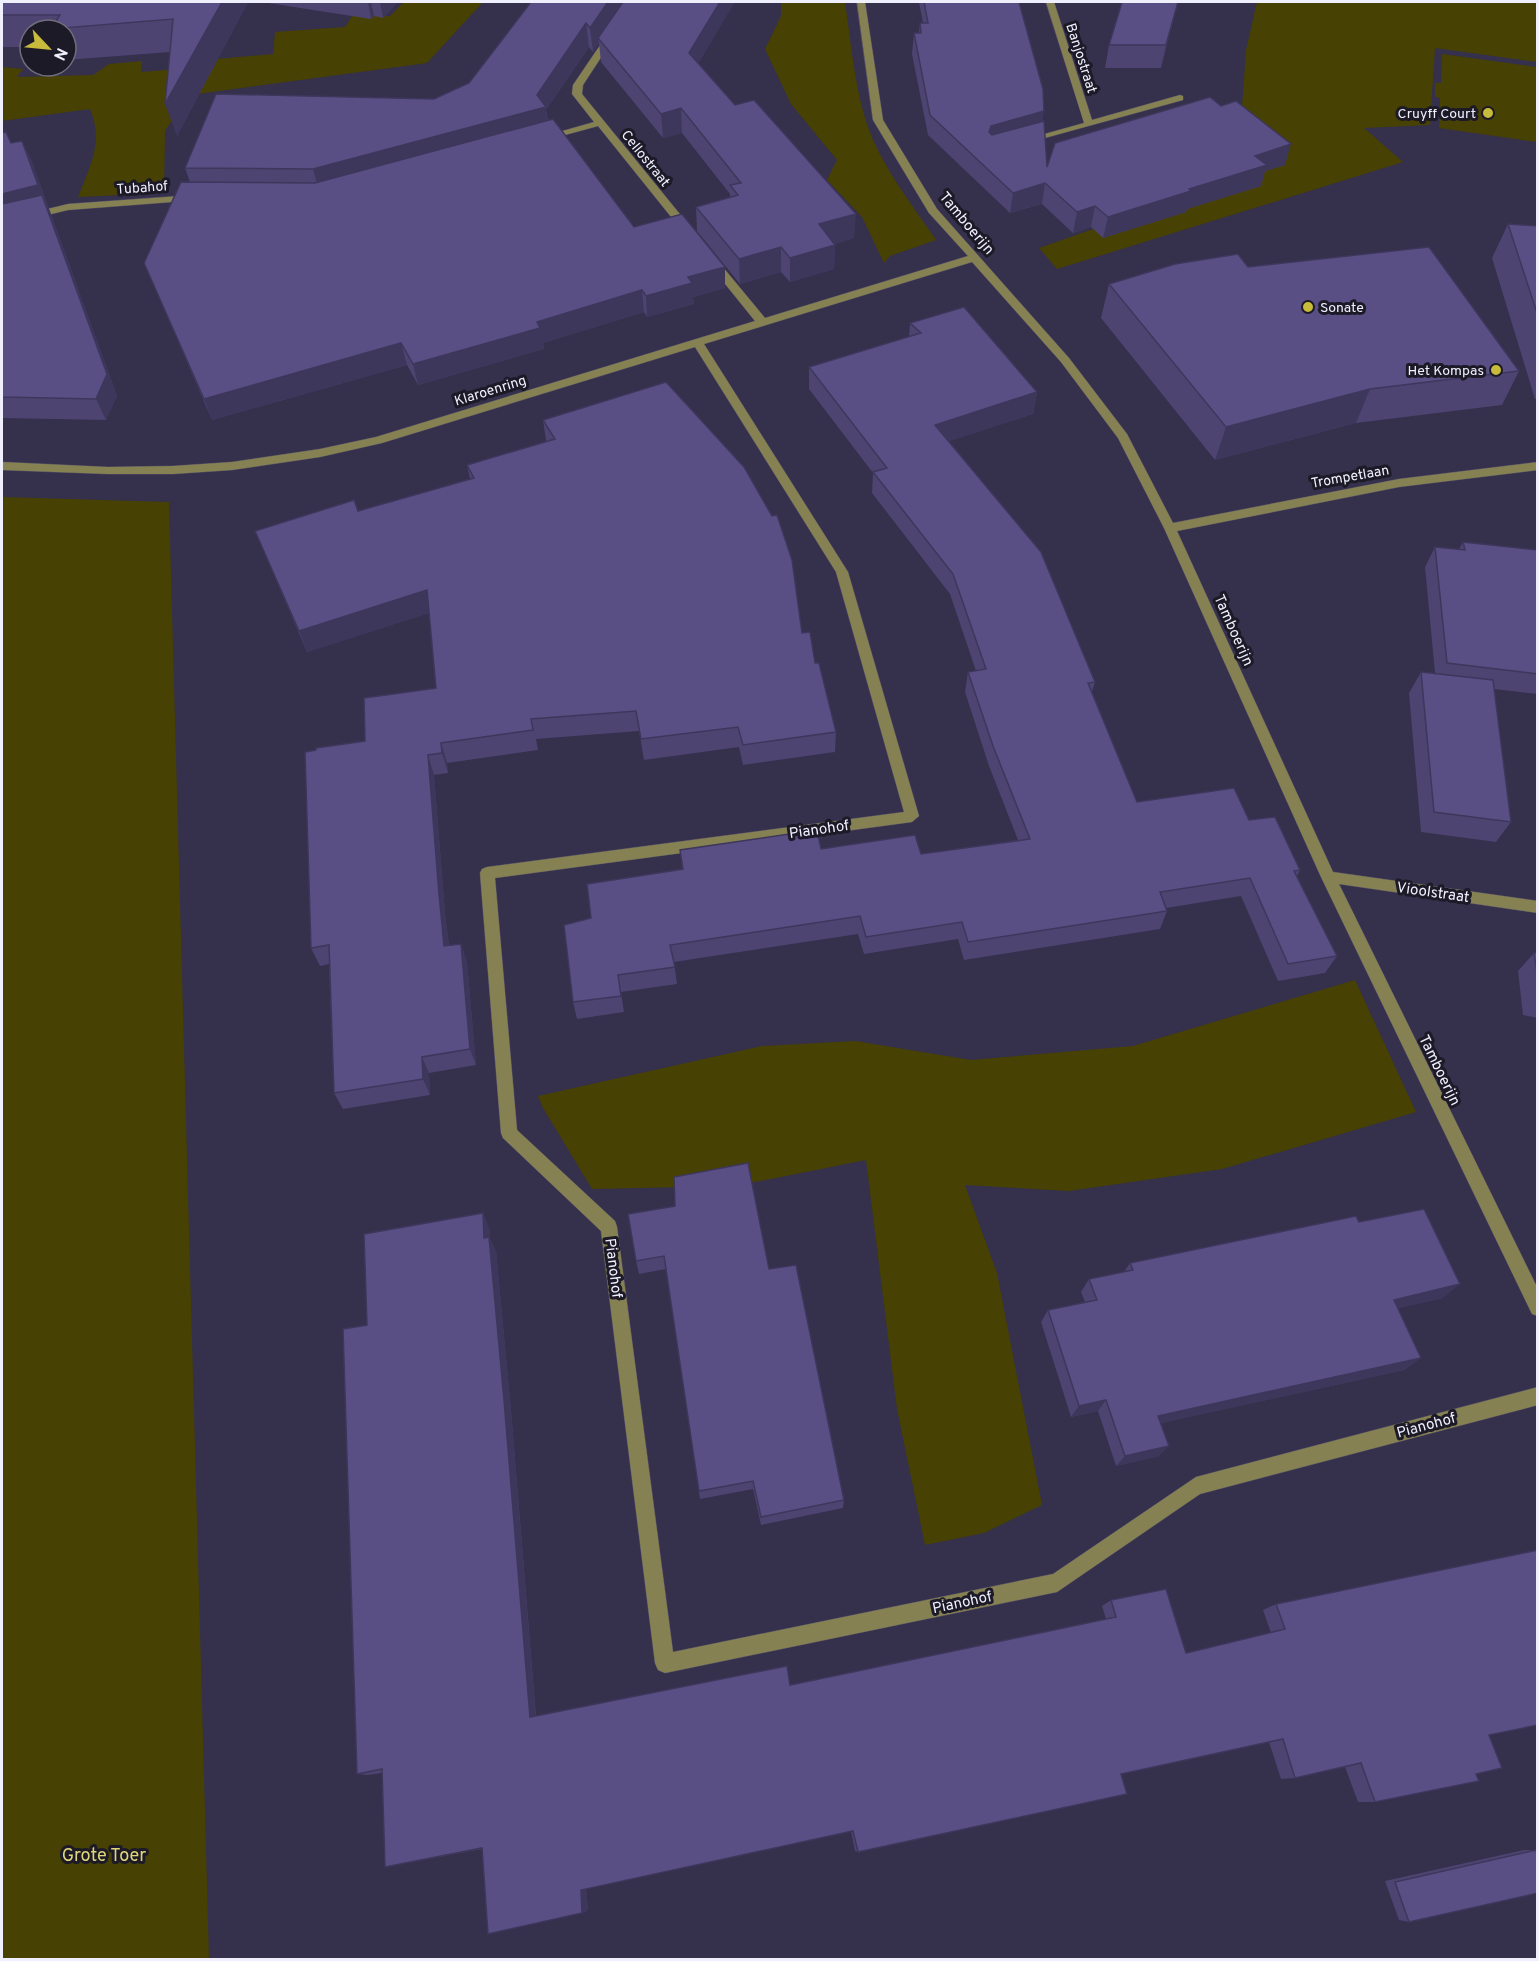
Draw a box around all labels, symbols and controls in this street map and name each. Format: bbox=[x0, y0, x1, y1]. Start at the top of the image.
north arrow bbox=[18, 18, 78, 78]
street label: Banjostraat bbox=[1061, 21, 1100, 96]
text: N bbox=[48, 44, 71, 63]
place label: Cruyff Court bbox=[1398, 106, 1476, 123]
marker: Cruyff Court bbox=[1481, 106, 1495, 120]
street label: Cellostraat bbox=[617, 127, 673, 191]
street label: Tubahof bbox=[116, 178, 169, 199]
street label: Tamboerijn bbox=[934, 189, 998, 259]
marker: Sonate bbox=[1301, 300, 1315, 314]
place label: Sonate bbox=[1320, 300, 1364, 317]
place label: Het Kompas bbox=[1407, 363, 1484, 380]
marker: Het Kompas bbox=[1489, 363, 1503, 377]
street label: Klaroenring bbox=[452, 372, 528, 410]
street label: Trompetlaan bbox=[1310, 462, 1391, 493]
street label: Tamboerijn bbox=[1208, 592, 1257, 669]
street label: Pianohof bbox=[788, 817, 850, 844]
street label: Vioolstraat bbox=[1395, 879, 1470, 908]
street label: Tamboerijn bbox=[1413, 1032, 1464, 1109]
street label: Pianohof bbox=[599, 1237, 626, 1299]
street label: Pianohof bbox=[1395, 1409, 1458, 1443]
street label: Pianohof bbox=[931, 1588, 994, 1619]
park label: Grote Toer bbox=[62, 1845, 146, 1868]

